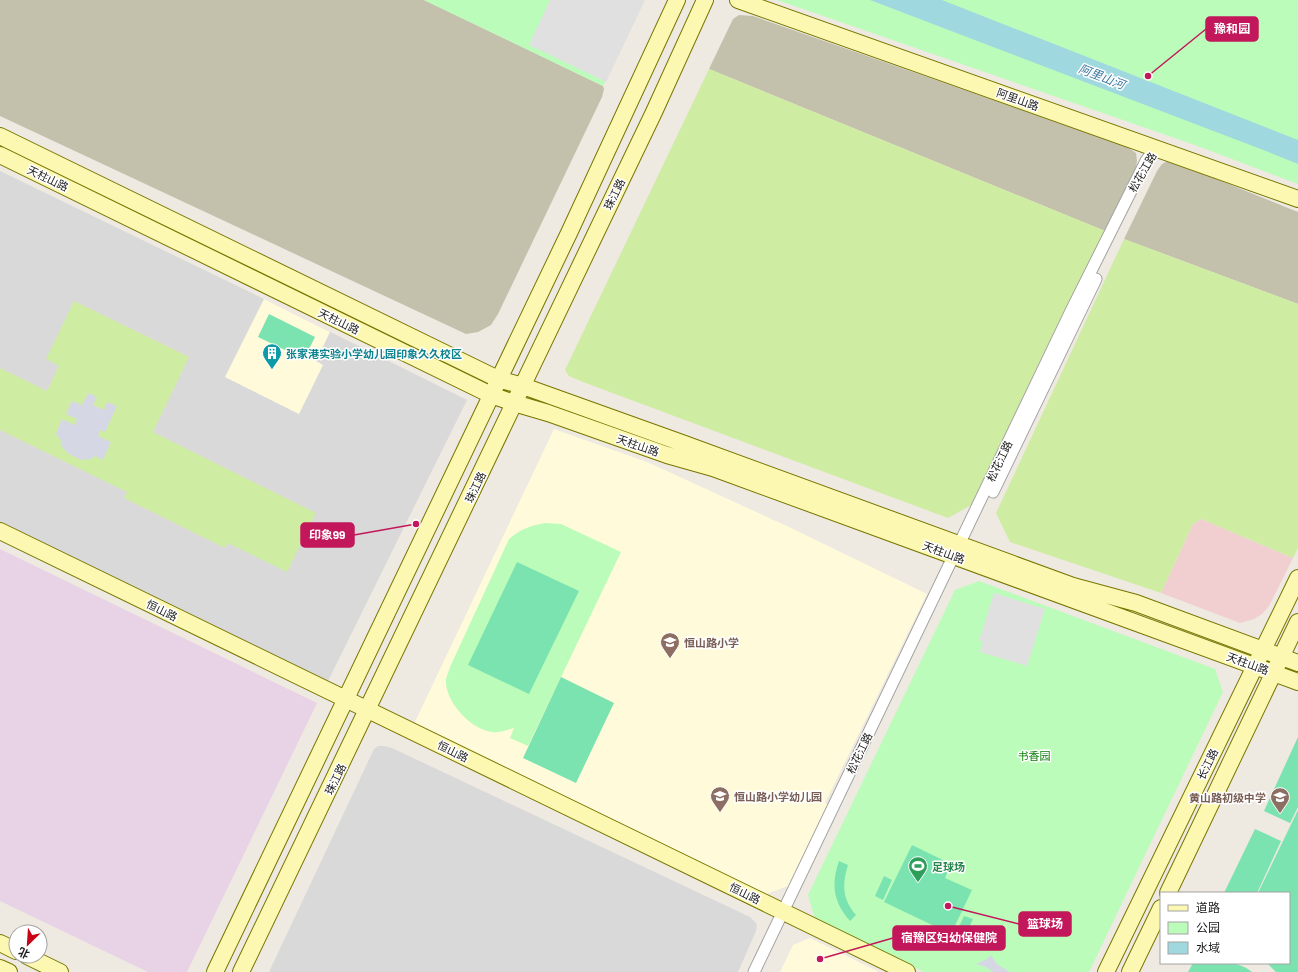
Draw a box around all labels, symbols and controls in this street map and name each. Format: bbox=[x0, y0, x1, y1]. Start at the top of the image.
callout: 豫和园 bbox=[1206, 17, 1258, 41]
text: 豫和园 bbox=[1214, 21, 1250, 35]
water label: 阿里山河 bbox=[1077, 61, 1129, 92]
street label: 阿里山路 bbox=[995, 85, 1041, 113]
street label: 松花江路 bbox=[1125, 150, 1159, 194]
street label: 天柱山路 bbox=[25, 163, 71, 193]
street label: 珠江路 bbox=[601, 176, 627, 212]
street label: 天柱山路 bbox=[316, 306, 362, 336]
building icon: 张家港实验小学幼儿园印象久久校区 bbox=[261, 342, 283, 370]
place label: 张家港实验小学幼儿园印象久久校区 bbox=[286, 347, 462, 360]
street label: 天柱山路 bbox=[615, 432, 661, 458]
street label: 松花江路 bbox=[984, 438, 1014, 484]
street label: 珠江路 bbox=[462, 469, 488, 505]
callout: 印象99 bbox=[301, 523, 354, 547]
text: 印象99 bbox=[309, 527, 345, 541]
street label: 天柱山路 bbox=[921, 538, 967, 566]
street label: 恒山路 bbox=[144, 597, 180, 623]
school or university icon: 恒山路小学 bbox=[659, 631, 681, 659]
place label: 恒山路小学 bbox=[684, 636, 739, 649]
street label: 天柱山路 bbox=[1225, 649, 1271, 677]
street label: 松花江路 bbox=[844, 730, 874, 776]
street label: 恒山路 bbox=[435, 738, 471, 764]
street label: 长江路 bbox=[1194, 746, 1220, 782]
park label: 书香园 bbox=[1018, 749, 1051, 762]
street label: 珠江路 bbox=[322, 761, 348, 797]
school or university icon: 恒山路小学幼儿园 bbox=[709, 785, 731, 813]
school or university icon: 黄山路初级中学 bbox=[1269, 786, 1291, 814]
place label: 恒山路小学幼儿园 bbox=[734, 790, 822, 803]
place label: 黄山路初级中学 bbox=[1189, 791, 1266, 804]
sports icon: 足球场 bbox=[907, 855, 929, 883]
place label: 足球场 bbox=[932, 860, 965, 873]
street label: 恒山路 bbox=[727, 880, 763, 906]
legend bbox=[1160, 892, 1290, 964]
text: 道路 bbox=[1196, 900, 1220, 914]
callout: 篮球场 bbox=[1019, 912, 1071, 936]
text: 篮球场 bbox=[1027, 916, 1063, 930]
text: 公园 bbox=[1196, 920, 1220, 934]
north arrow bbox=[8, 924, 48, 964]
callout: 宿豫区妇幼保健院 bbox=[893, 926, 1005, 950]
text: 宿豫区妇幼保健院 bbox=[901, 930, 997, 944]
text: 水域 bbox=[1196, 940, 1220, 954]
text: 北 bbox=[16, 945, 31, 962]

